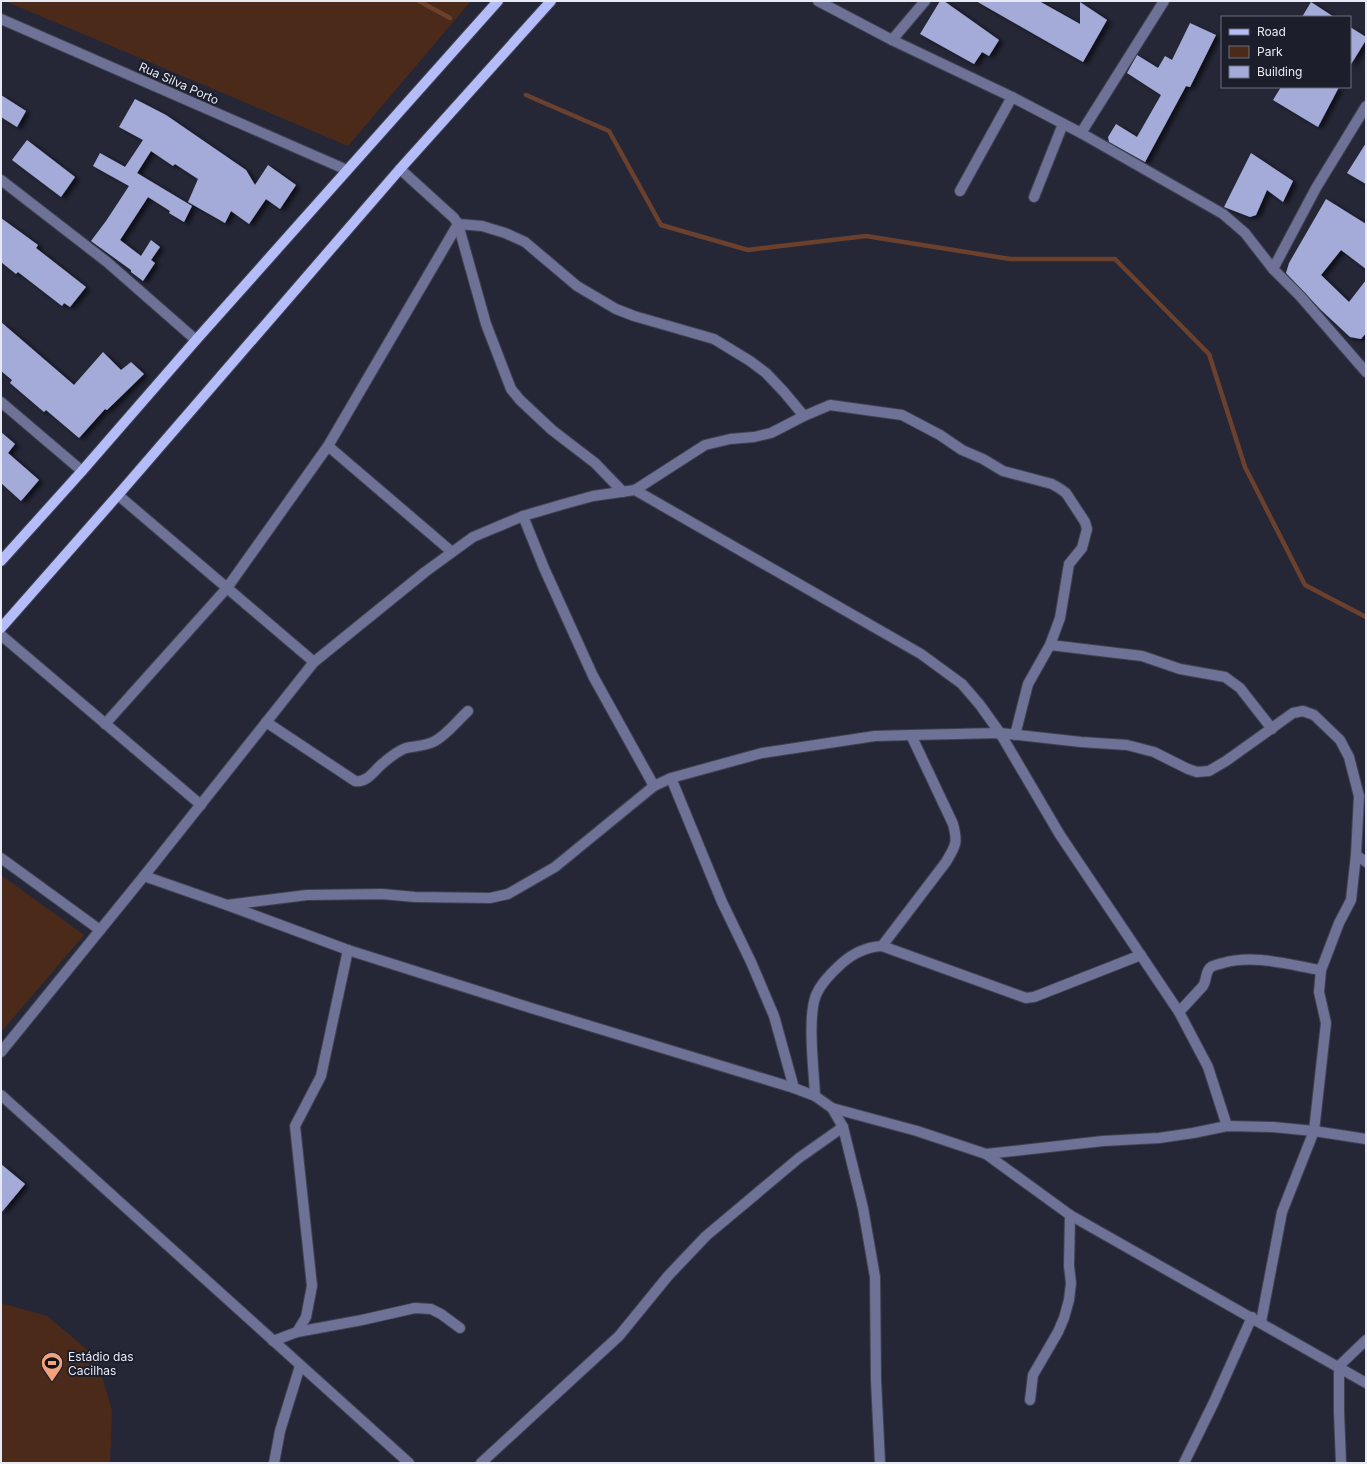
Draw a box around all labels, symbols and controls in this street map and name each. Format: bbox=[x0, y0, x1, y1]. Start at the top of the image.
legend bbox=[1221, 16, 1351, 88]
text: Road bbox=[1257, 24, 1286, 39]
text: Park bbox=[1257, 44, 1283, 59]
street label: Rua Silva Porto bbox=[137, 59, 221, 107]
text: Building bbox=[1257, 64, 1302, 79]
place label: Estádio das Cacilhas bbox=[68, 1349, 134, 1378]
sports icon: Estádio das Cacilhas bbox=[39, 1350, 65, 1383]

